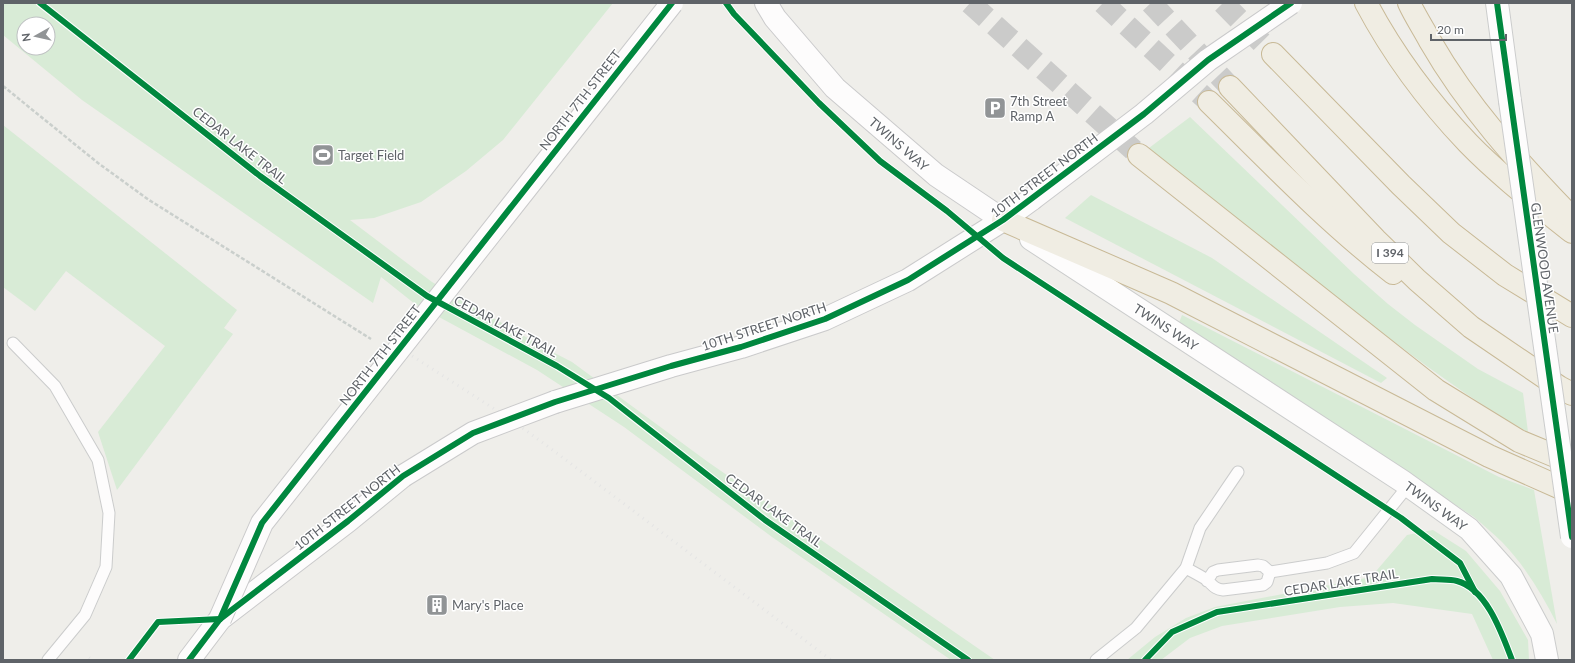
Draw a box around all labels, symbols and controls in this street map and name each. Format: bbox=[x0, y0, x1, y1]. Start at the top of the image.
north arrow bbox=[16, 16, 56, 56]
scale bar bbox=[1431, 16, 1506, 42]
text: 20 m bbox=[1437, 22, 1464, 37]
text: N bbox=[19, 32, 33, 43]
street label: NORTH 7TH STREET bbox=[536, 46, 624, 153]
place label: 7th Street Ramp A bbox=[1010, 93, 1067, 124]
parking icon: 7th Street Ramp A bbox=[982, 95, 1008, 121]
street label: CEDAR LAKE TRAIL bbox=[190, 103, 291, 187]
street label: TWINS WAY bbox=[866, 114, 933, 175]
street label: 10TH STREET NORTH bbox=[987, 129, 1101, 221]
sports icon: Target Field bbox=[310, 142, 336, 168]
place label: Target Field bbox=[338, 147, 404, 163]
street label: GLENWOOD AVENUE bbox=[1528, 202, 1562, 334]
road number: I 394 bbox=[1372, 243, 1408, 263]
street label: CEDAR LAKE TRAIL bbox=[451, 292, 561, 360]
street label: 10TH STREET NORTH bbox=[700, 298, 828, 354]
street label: TWINS WAY bbox=[1131, 300, 1202, 354]
street label: NORTH 7TH STREET bbox=[336, 301, 424, 408]
street label: 10TH STREET NORTH bbox=[291, 461, 403, 553]
street label: CEDAR LAKE TRAIL bbox=[723, 470, 826, 551]
street label: TWINS WAY bbox=[1401, 478, 1471, 535]
street label: CEDAR LAKE TRAIL bbox=[1283, 565, 1400, 599]
building icon: Mary's Place bbox=[424, 592, 450, 618]
place label: Mary's Place bbox=[452, 597, 524, 613]

